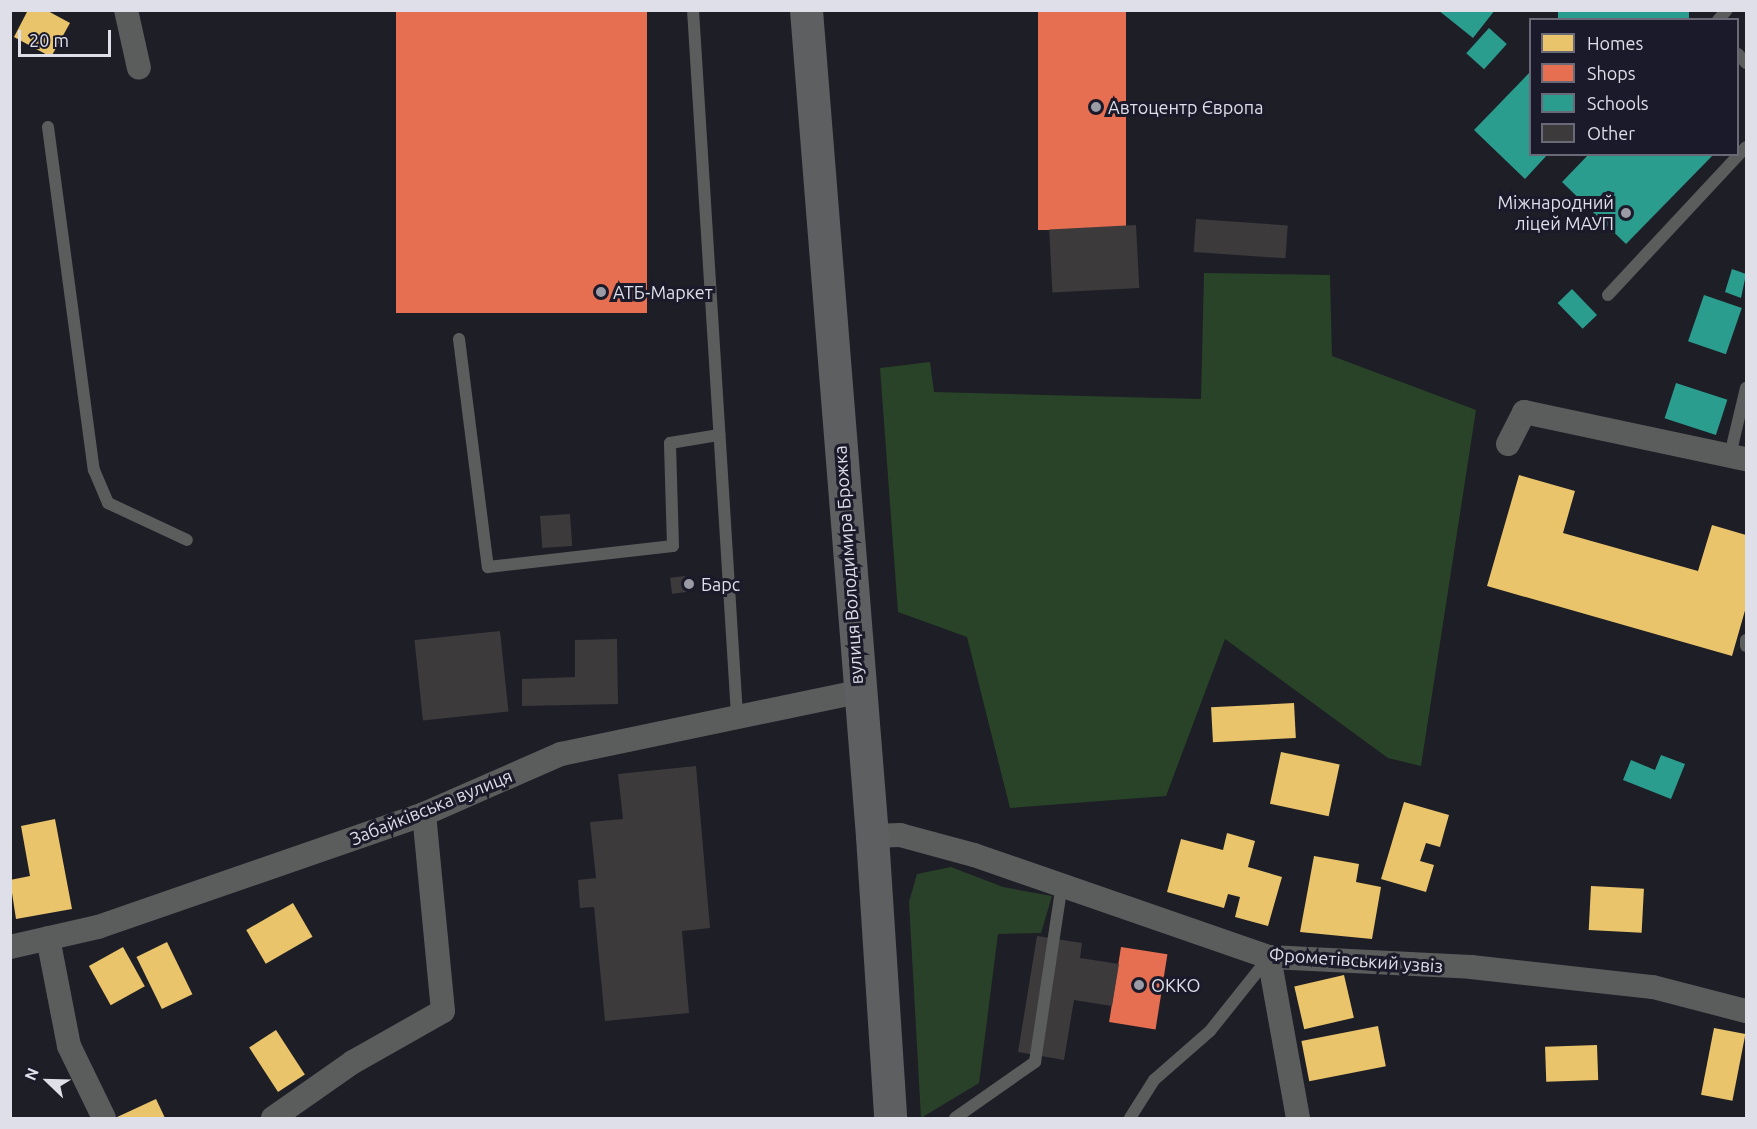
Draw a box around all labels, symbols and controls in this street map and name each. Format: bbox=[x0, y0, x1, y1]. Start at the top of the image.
scale bar bbox=[21, 18, 114, 56]
legend bbox=[1529, 18, 1739, 156]
text: 20 m bbox=[29, 30, 69, 50]
text: Homes bbox=[1587, 33, 1643, 53]
text: Shops bbox=[1587, 63, 1636, 83]
text: Schools bbox=[1587, 93, 1649, 113]
place label: Автоцентр Європа bbox=[1108, 96, 1263, 118]
marker: Автоцентр Європа bbox=[1089, 100, 1103, 114]
text: Other bbox=[1587, 123, 1635, 143]
place label: Міжнародний ліцей МАУП bbox=[1497, 192, 1614, 234]
marker: Міжнародний ліцей МАУП bbox=[1619, 206, 1633, 220]
place label: АТБ-Маркет bbox=[613, 281, 713, 303]
marker: АТБ-Маркет bbox=[594, 285, 608, 299]
street label: вулиця Володимира Брожка bbox=[829, 445, 867, 685]
place label: Барс bbox=[701, 573, 740, 595]
marker: Барс bbox=[682, 577, 696, 591]
street label: Забайківська вулиця bbox=[347, 765, 515, 849]
street label: Фрометівський узвіз bbox=[1268, 943, 1444, 977]
place label: ОККО bbox=[1151, 974, 1200, 996]
marker: ОККО bbox=[1132, 978, 1146, 992]
north arrow bbox=[18, 1051, 78, 1111]
text: N bbox=[21, 1065, 42, 1083]

